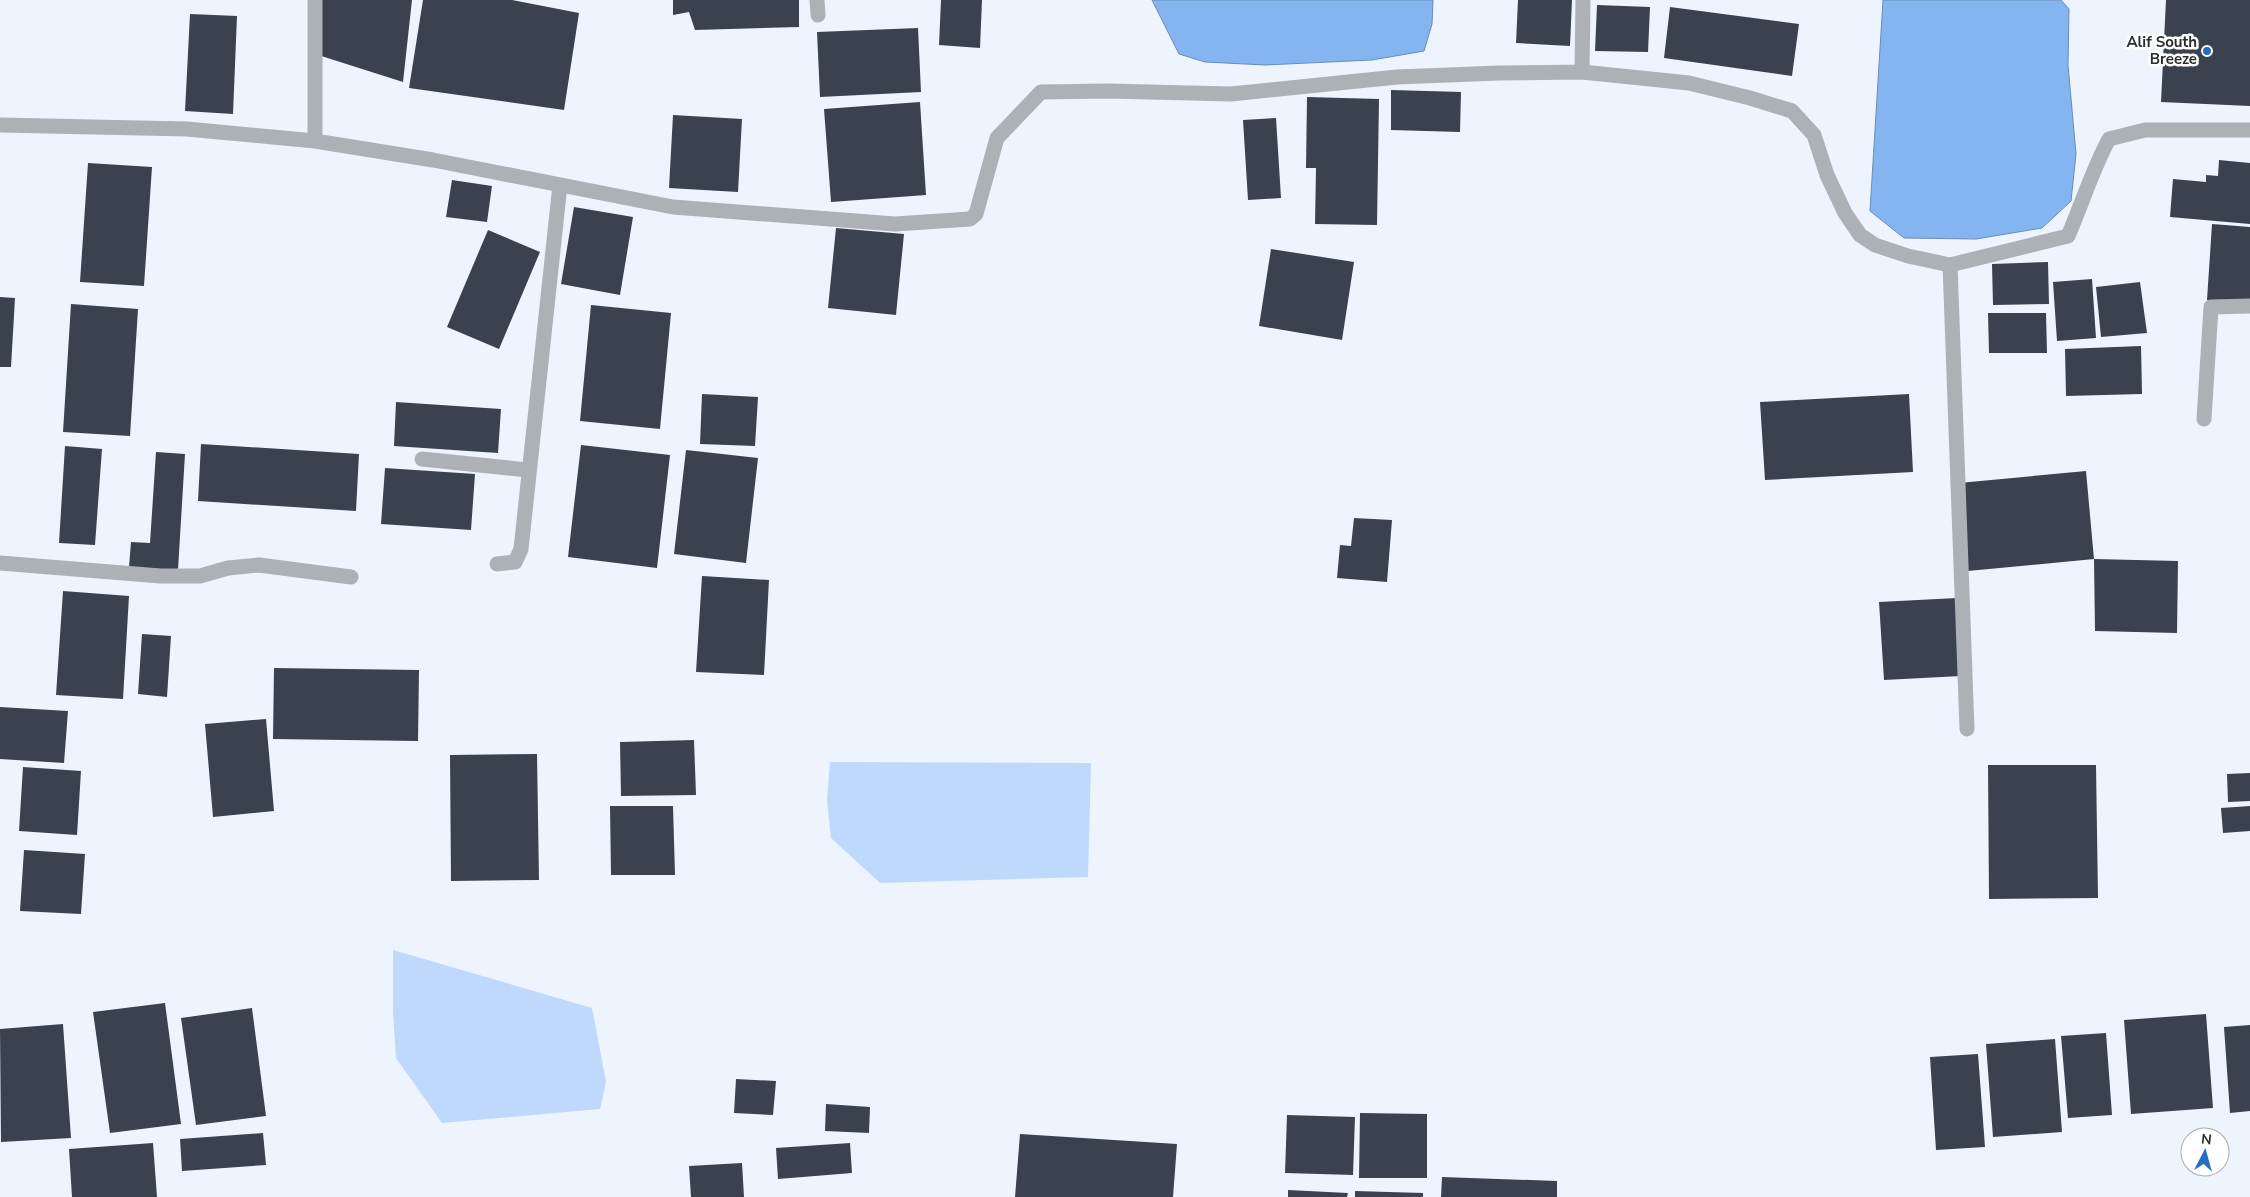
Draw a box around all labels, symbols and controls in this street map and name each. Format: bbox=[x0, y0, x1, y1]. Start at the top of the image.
place label: Alif South Breeze bbox=[2126, 32, 2197, 69]
marker: Alif South Breeze bbox=[2201, 45, 2213, 57]
north arrow bbox=[2180, 1127, 2230, 1177]
text: N bbox=[2200, 1130, 2213, 1150]

